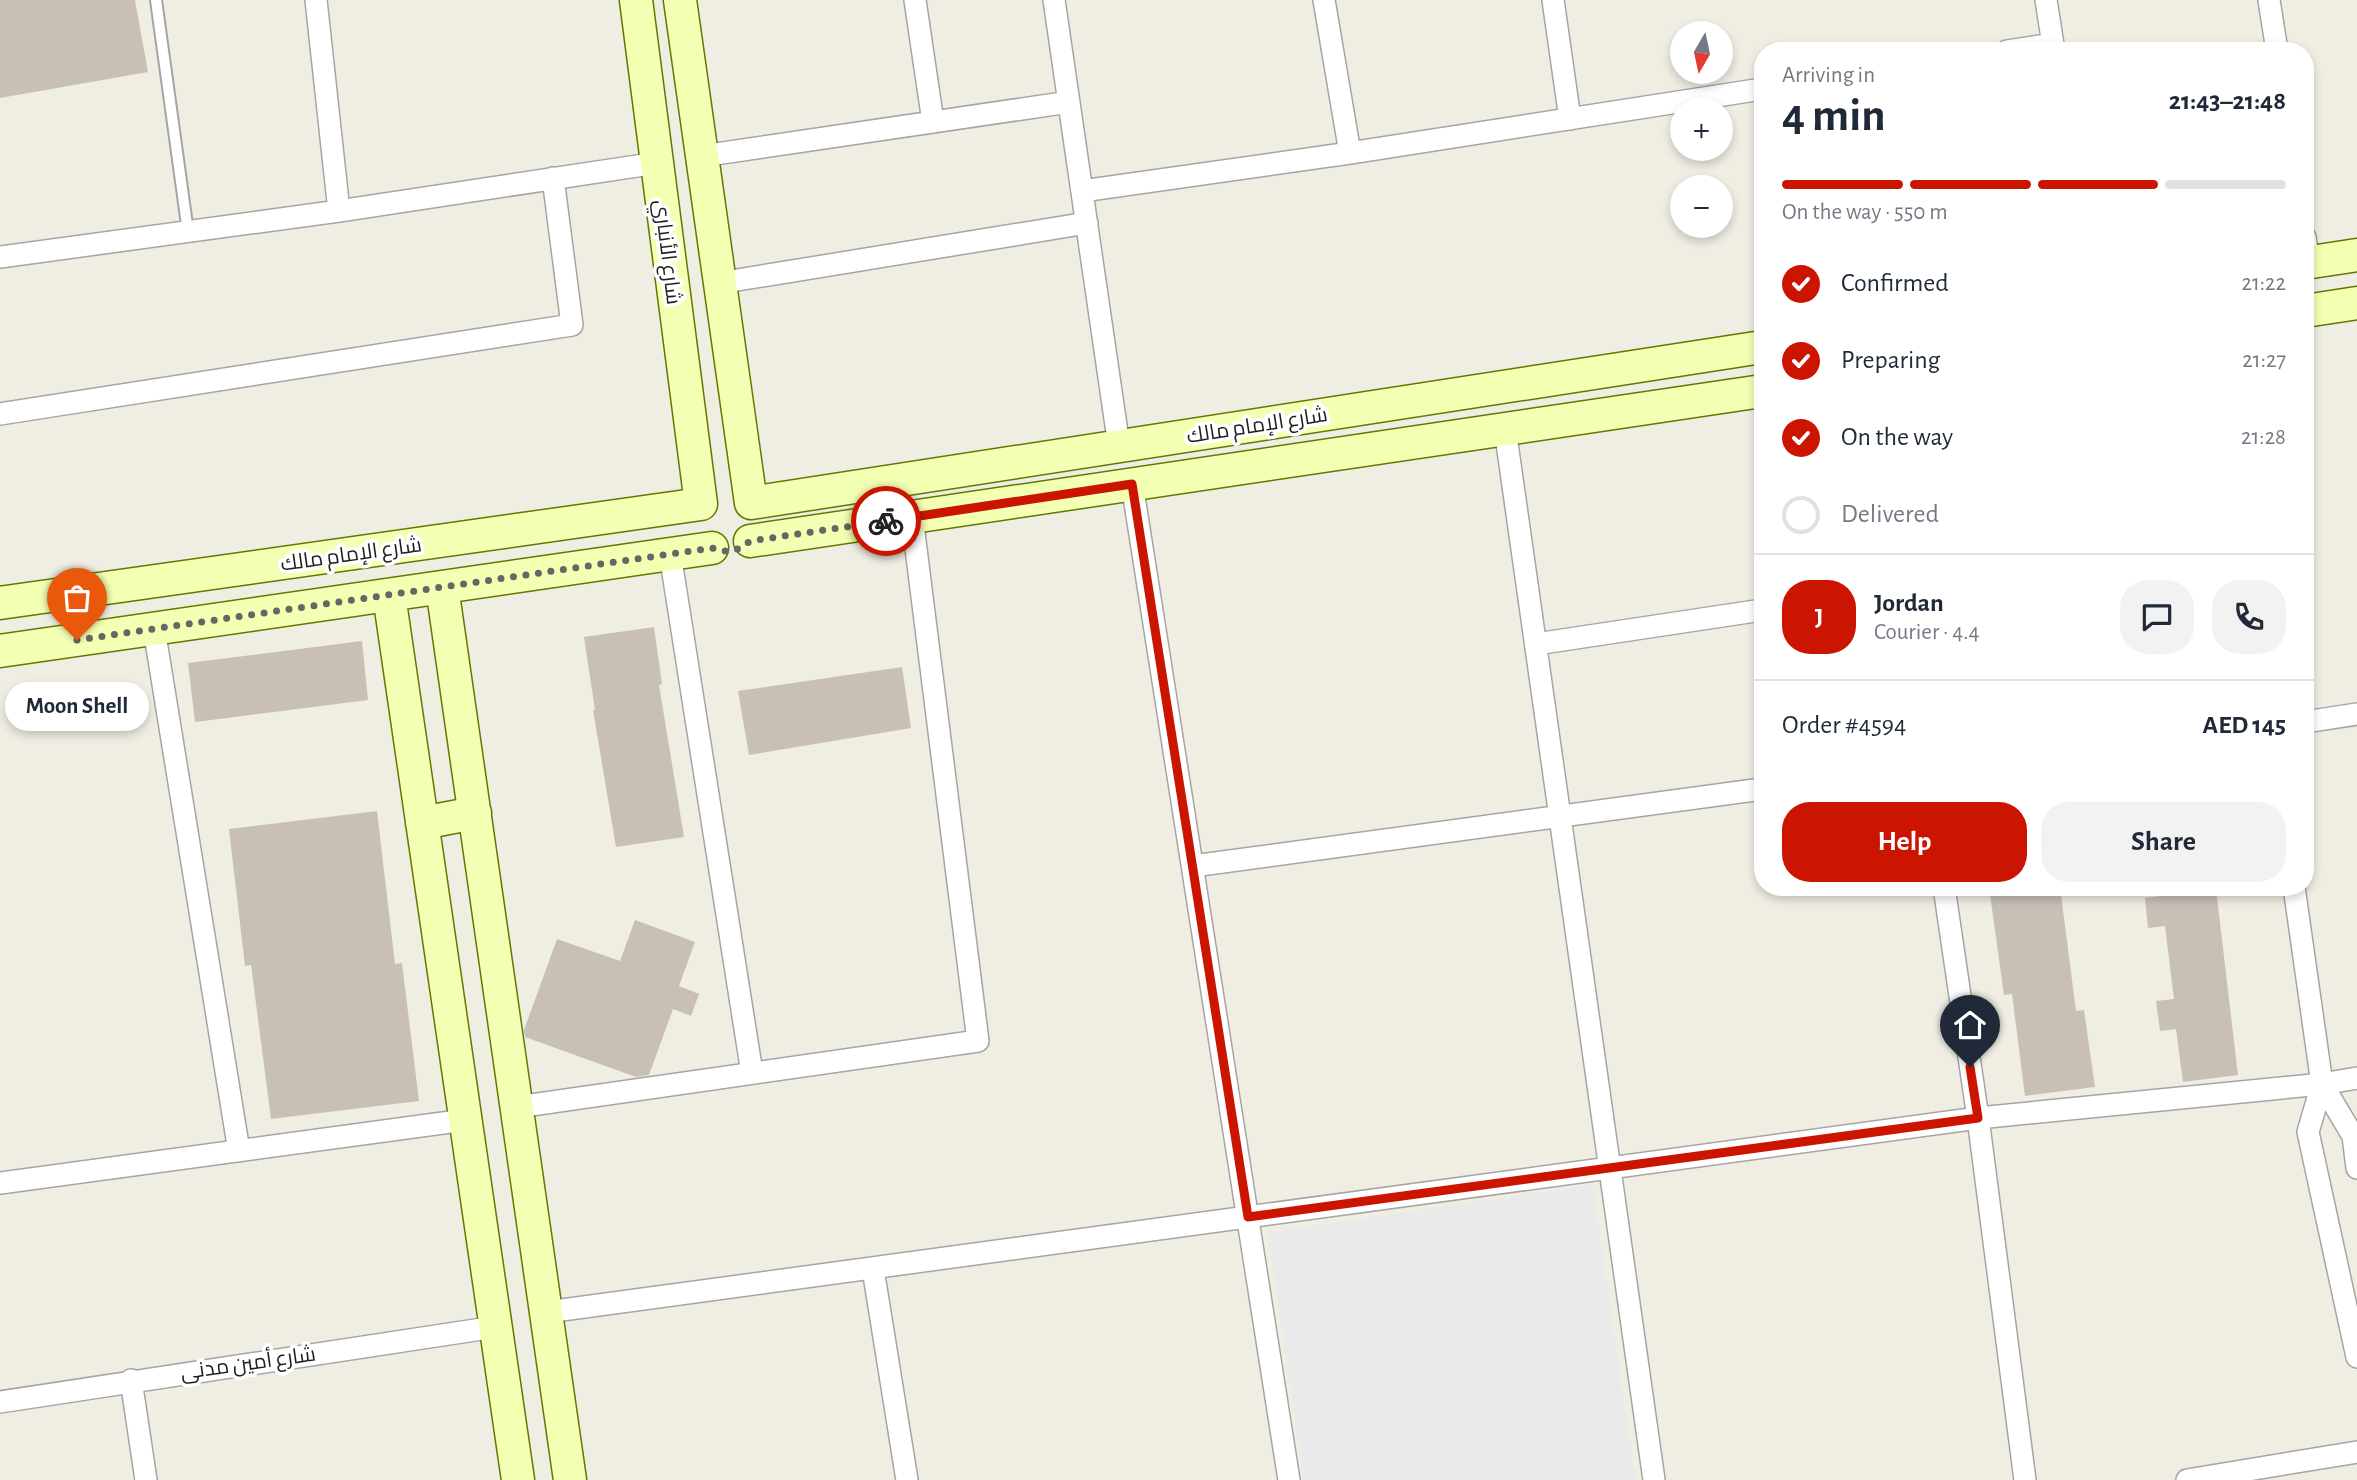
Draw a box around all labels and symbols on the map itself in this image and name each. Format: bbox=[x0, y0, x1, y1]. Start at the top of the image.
north arrow bbox=[1670, 21, 1732, 84]
street label: شارع الأنباري bbox=[646, 198, 684, 306]
street label: شارع الإمام مالك bbox=[1185, 404, 1329, 450]
courier bbox=[851, 486, 921, 556]
street label: شارع الإمام مالك bbox=[279, 534, 423, 578]
pin bbox=[47, 568, 107, 640]
callout: Moon Shell bbox=[5, 682, 149, 731]
pin bbox=[1940, 995, 2000, 1067]
street label: شارع أمين مدنى bbox=[179, 1341, 318, 1386]

